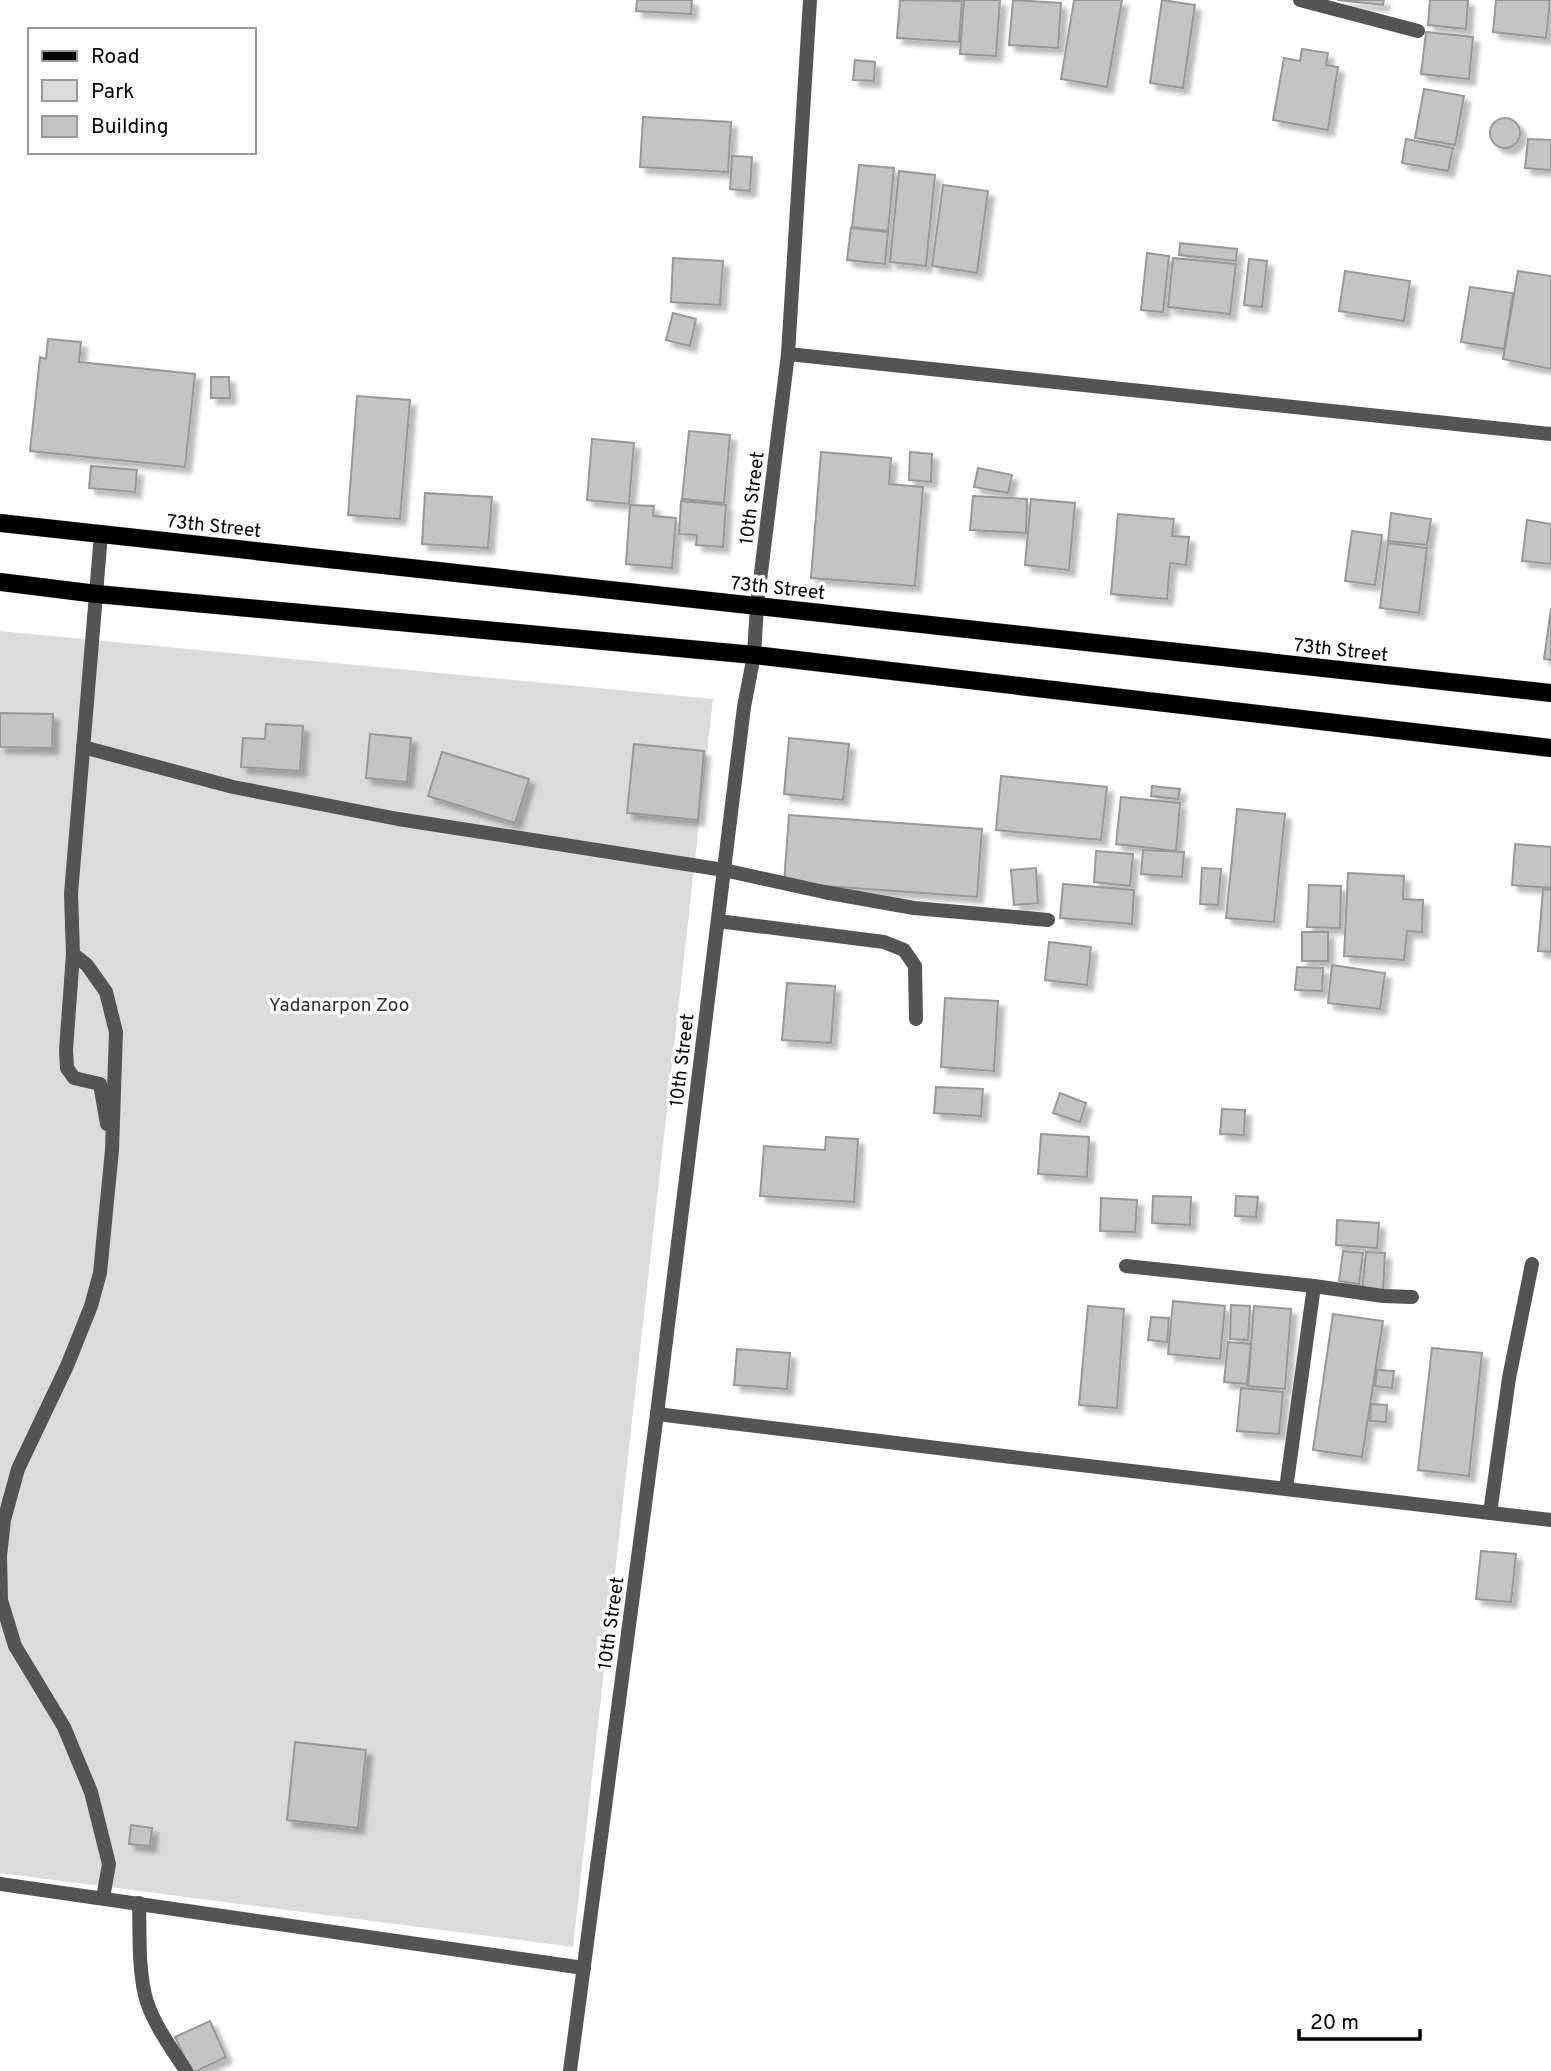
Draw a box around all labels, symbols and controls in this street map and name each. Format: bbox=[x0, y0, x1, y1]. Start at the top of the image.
legend bbox=[28, 28, 256, 154]
text: Road bbox=[91, 44, 140, 71]
text: Park bbox=[91, 79, 134, 106]
text: Building bbox=[91, 114, 169, 141]
street label: 10th Street bbox=[735, 450, 771, 546]
street label: 73th Street bbox=[165, 510, 262, 544]
street label: 73th Street bbox=[729, 572, 826, 606]
street label: 73th Street bbox=[1292, 634, 1389, 668]
park label: Yadanarpon Zoo bbox=[269, 994, 409, 1018]
street label: 10th Street bbox=[665, 1012, 701, 1108]
street label: 10th Street bbox=[594, 1575, 630, 1671]
scale bar bbox=[1299, 1997, 1420, 2041]
text: 20 m bbox=[1310, 2010, 1359, 2037]

